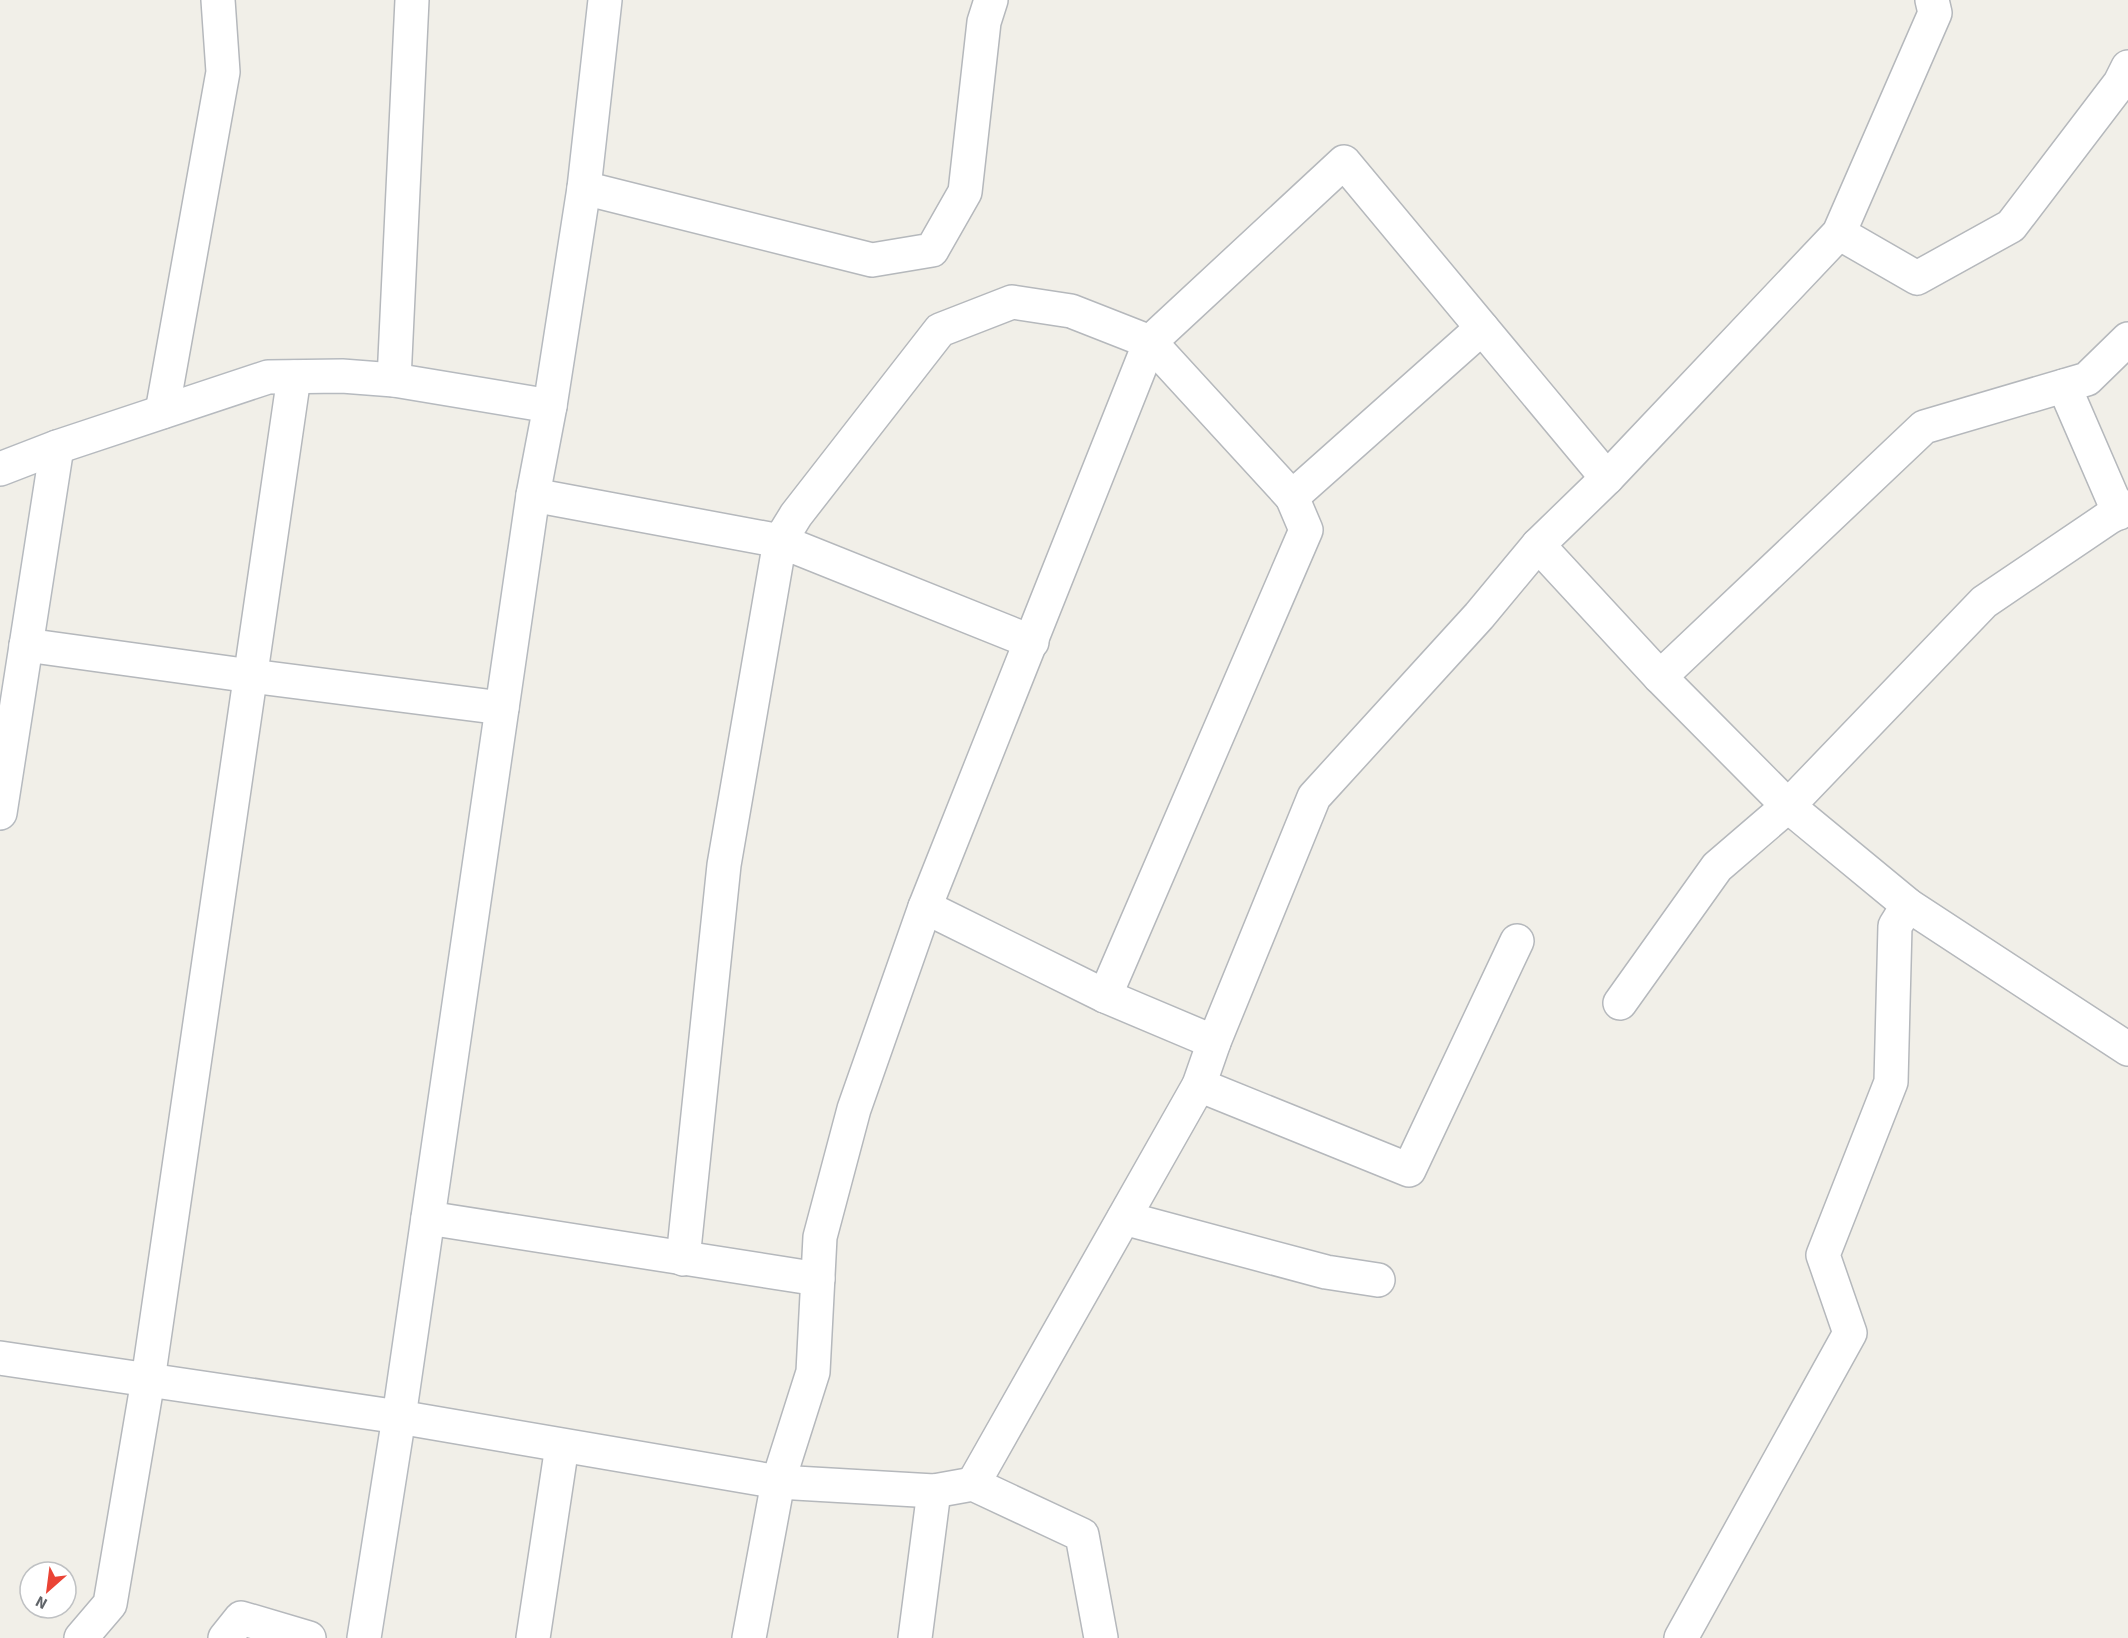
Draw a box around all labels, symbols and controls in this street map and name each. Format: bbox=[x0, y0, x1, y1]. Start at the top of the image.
north arrow bbox=[18, 1560, 78, 1620]
text: N bbox=[32, 1590, 51, 1615]

